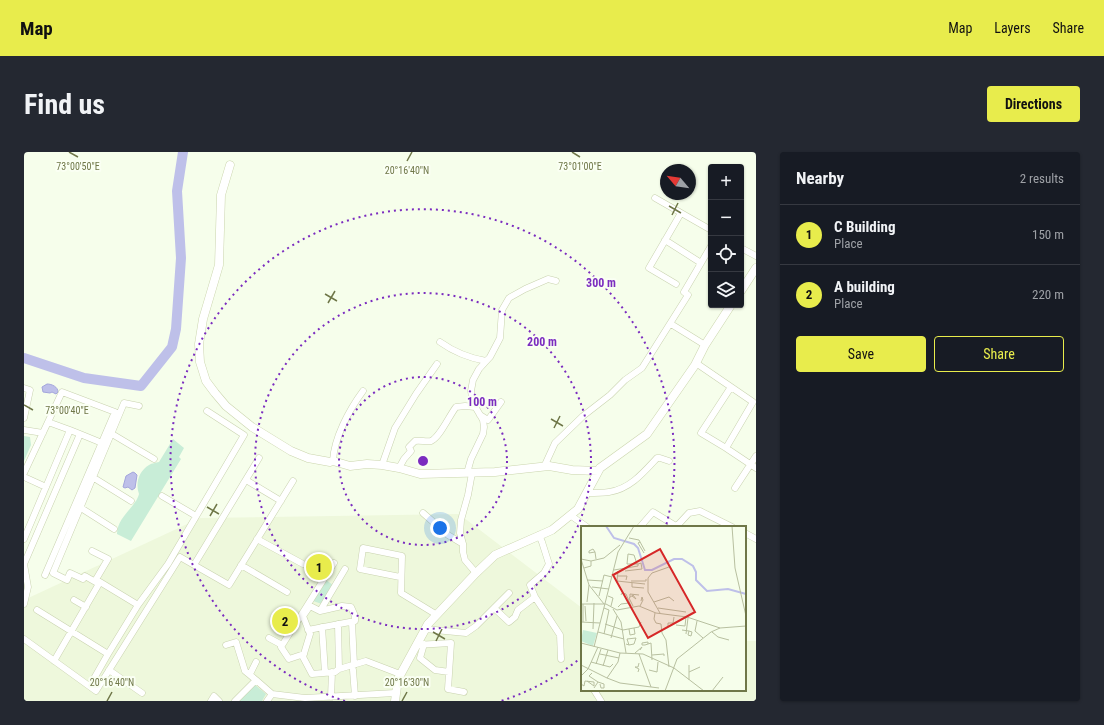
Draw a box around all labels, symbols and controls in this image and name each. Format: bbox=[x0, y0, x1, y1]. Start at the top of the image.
text: Map bbox=[20, 17, 53, 40]
text: Map bbox=[948, 20, 972, 36]
text: Layers bbox=[994, 20, 1031, 36]
text: Share bbox=[1053, 20, 1084, 36]
button: Directions bbox=[987, 86, 1080, 122]
text: Find us bbox=[24, 88, 105, 121]
text: 73°00'50"E bbox=[56, 161, 100, 172]
text: 73°01'00"E bbox=[558, 161, 602, 172]
north arrow bbox=[660, 164, 696, 200]
map controls bbox=[708, 164, 744, 308]
button: + bbox=[708, 164, 744, 200]
text: 20°16'40"N bbox=[385, 165, 429, 176]
text: Nearby bbox=[796, 168, 844, 188]
text: 2 results bbox=[1020, 171, 1064, 186]
button: − bbox=[708, 200, 744, 236]
text: C Building bbox=[834, 218, 896, 236]
text: 1 bbox=[806, 227, 812, 242]
text: 150 m bbox=[1032, 227, 1064, 242]
button: locate bbox=[708, 236, 744, 272]
text: Place bbox=[834, 236, 863, 251]
button: layers bbox=[708, 272, 744, 308]
text: 300 m bbox=[586, 276, 616, 290]
text: A building bbox=[834, 278, 895, 296]
text: 2 bbox=[806, 287, 812, 302]
text: 220 m bbox=[1032, 287, 1064, 302]
text: Place bbox=[834, 296, 863, 311]
text: 200 m bbox=[527, 335, 557, 349]
button: Save bbox=[796, 336, 926, 372]
button: Share bbox=[934, 336, 1064, 372]
text: 100 m bbox=[467, 395, 497, 409]
text: 73°00'40"E bbox=[45, 405, 89, 416]
centre of rings bbox=[416, 454, 430, 468]
your location bbox=[430, 518, 450, 538]
inset map bbox=[581, 526, 746, 691]
pin: 1 bbox=[306, 552, 332, 582]
pin: 2 bbox=[272, 606, 298, 636]
text: 20°16'40"N bbox=[90, 677, 134, 688]
text: 20°16'30"N bbox=[385, 677, 429, 688]

